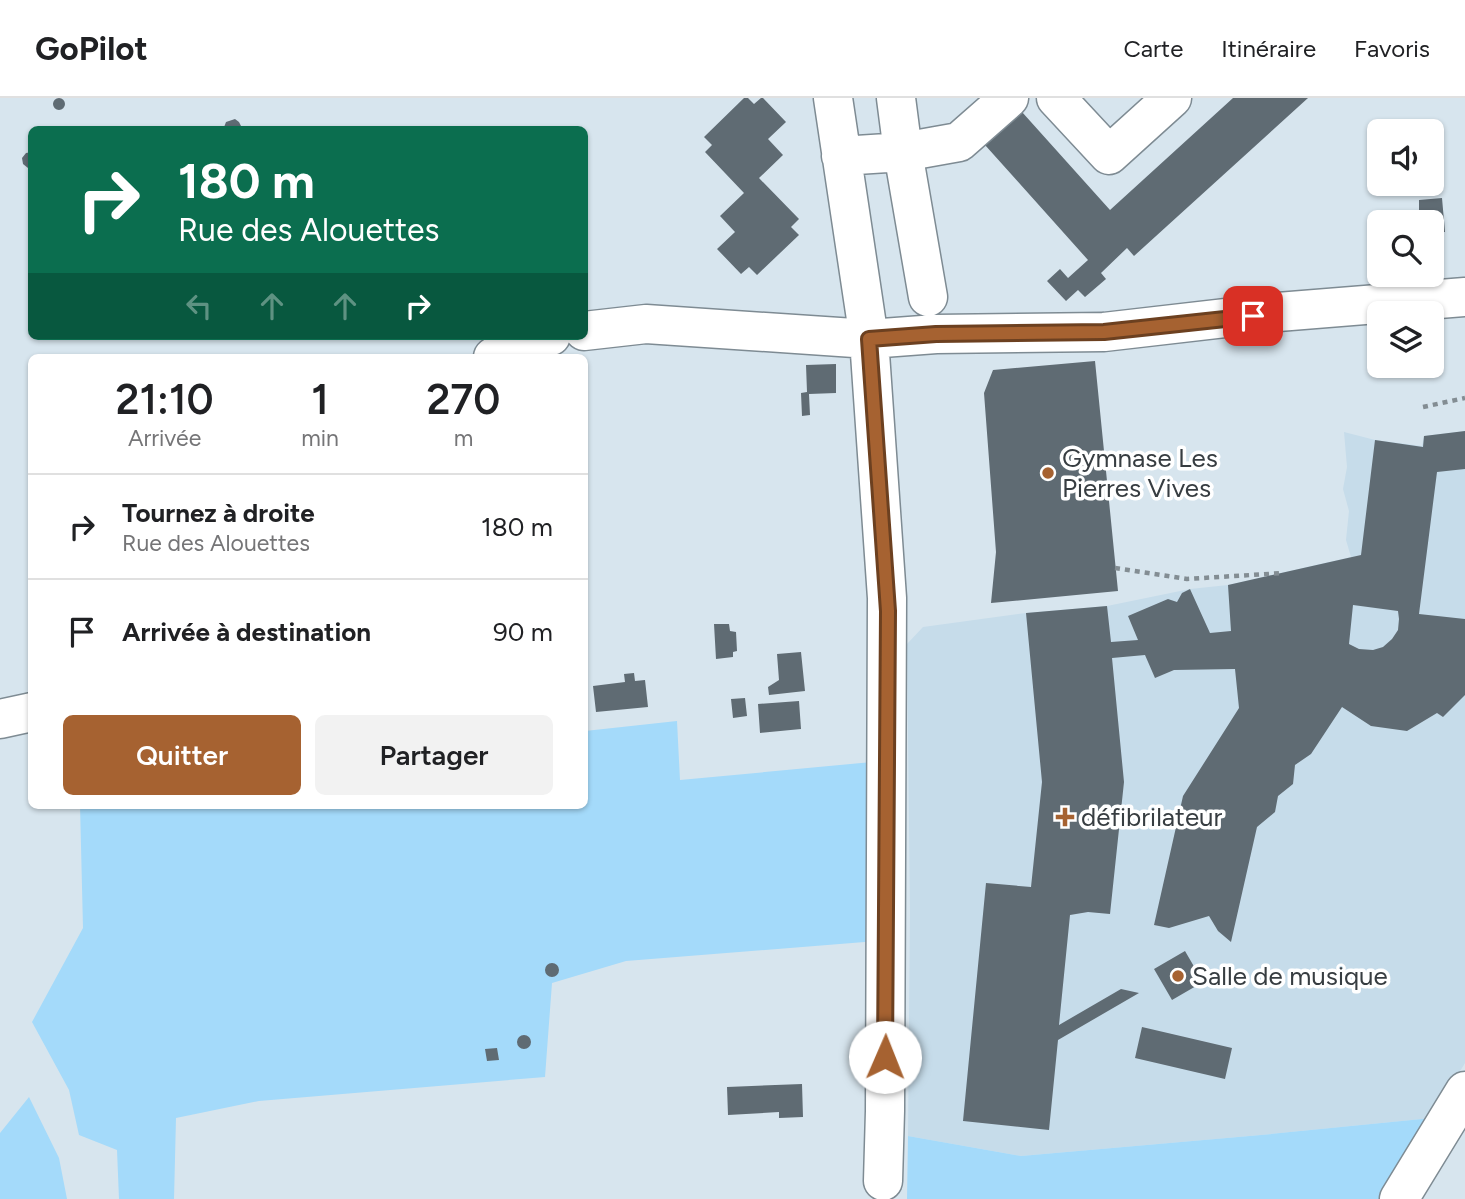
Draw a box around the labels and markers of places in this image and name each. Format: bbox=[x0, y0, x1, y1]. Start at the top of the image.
pin bbox=[1223, 286, 1283, 346]
place label: Gymnase Les Pierres Vives bbox=[1062, 442, 1218, 504]
marker: Gymnase Les Pierres Vives bbox=[1040, 465, 1056, 481]
place label: défibrilateur bbox=[1081, 801, 1223, 833]
marker: défibrilateur bbox=[1055, 807, 1075, 827]
place label: Salle de musique bbox=[1192, 960, 1388, 992]
marker: Salle de musique bbox=[1170, 968, 1186, 984]

